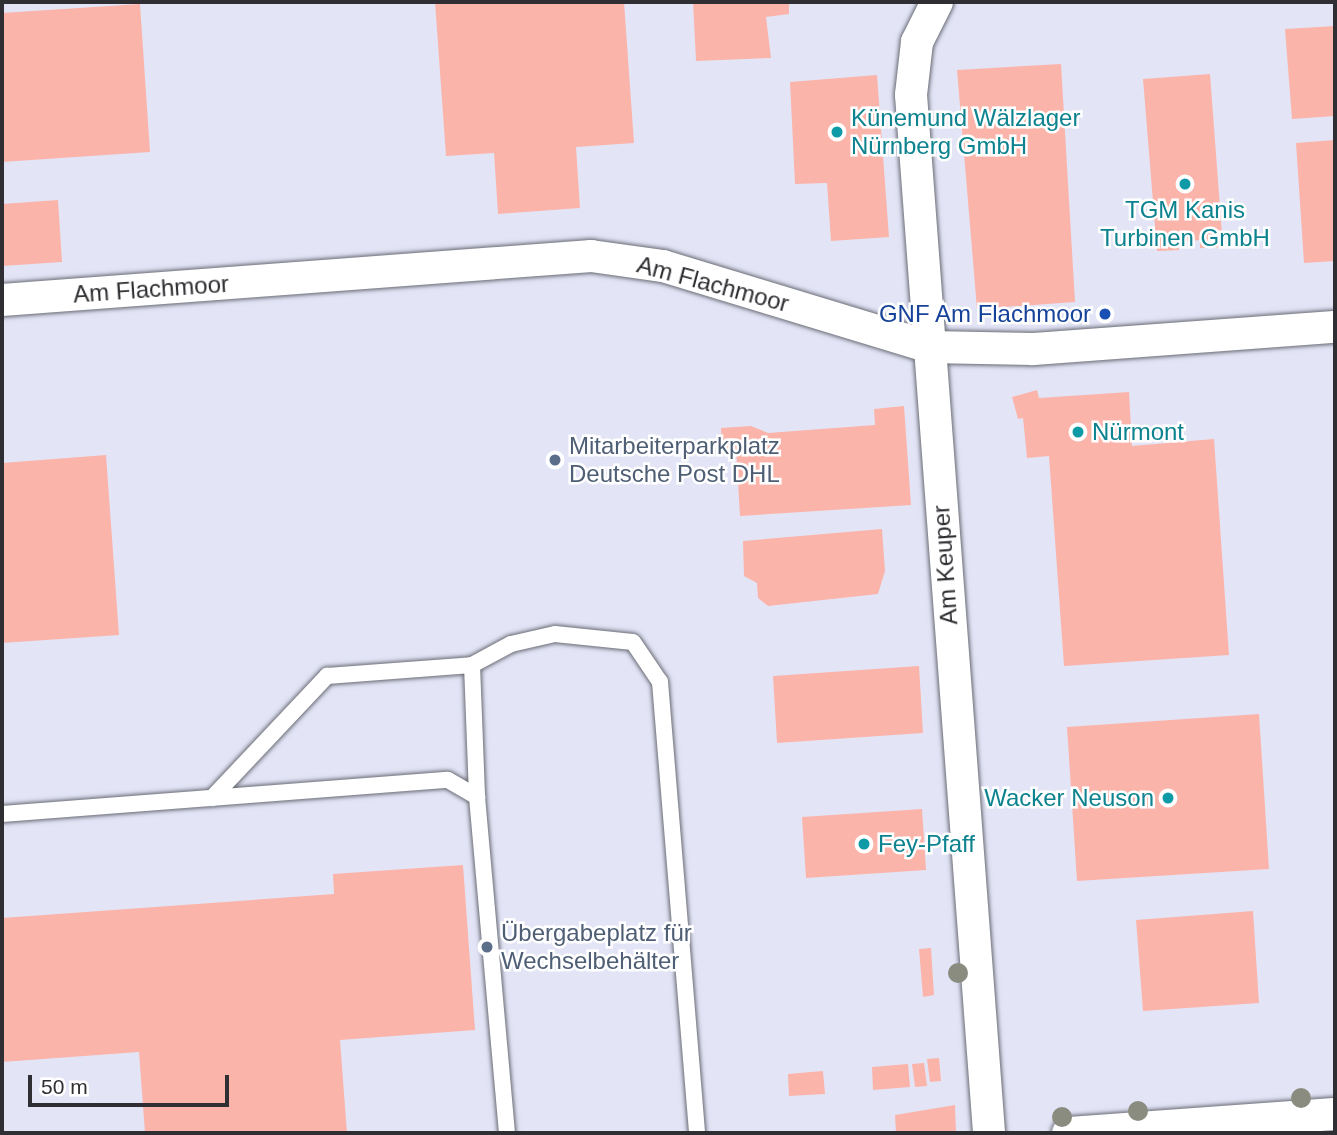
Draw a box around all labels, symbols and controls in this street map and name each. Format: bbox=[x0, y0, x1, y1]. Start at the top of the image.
place label: Künemund Wälzlager Nürnberg GmbH bbox=[851, 104, 1080, 160]
marker: Künemund Wälzlager Nürnberg GmbH bbox=[829, 124, 845, 140]
marker: TGM Kanis Turbinen GmbH bbox=[1177, 176, 1193, 192]
place label: TGM Kanis Turbinen GmbH bbox=[1100, 196, 1270, 252]
street label: Am Flachmoor bbox=[634, 250, 792, 318]
street label: Am Flachmoor bbox=[72, 269, 230, 309]
place label: GNF Am Flachmoor bbox=[878, 300, 1091, 328]
marker: GNF Am Flachmoor bbox=[1097, 306, 1113, 322]
place label: Nürmont bbox=[1092, 418, 1184, 446]
marker: Nürmont bbox=[1070, 424, 1086, 440]
place label: Mitarbeiterparkplatz Deutsche Post DHL bbox=[569, 432, 780, 488]
marker: Mitarbeiterparkplatz Deutsche Post DHL bbox=[547, 452, 563, 468]
street label: Am Keuper bbox=[926, 504, 964, 626]
place label: Wacker Neuson bbox=[984, 784, 1154, 812]
marker: Wacker Neuson bbox=[1160, 790, 1176, 806]
place label: Fey-Pfaff bbox=[878, 830, 975, 858]
marker: Fey-Pfaff bbox=[856, 836, 872, 852]
place label: Übergabeplatz für Wechselbehälter bbox=[501, 919, 692, 975]
marker: Übergabeplatz für Wechselbehälter bbox=[479, 939, 495, 955]
scale bar bbox=[32, 1062, 233, 1106]
text: 50 m bbox=[41, 1075, 88, 1098]

